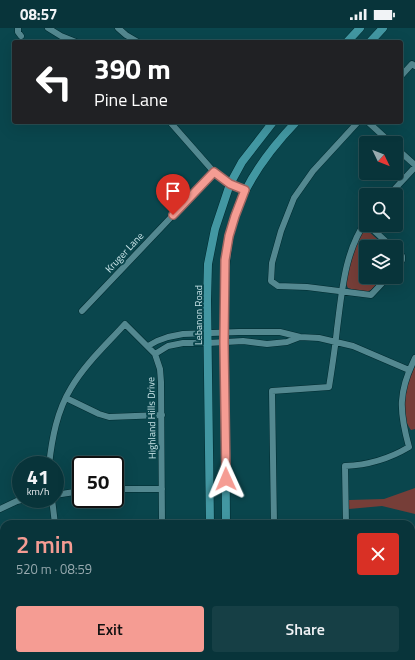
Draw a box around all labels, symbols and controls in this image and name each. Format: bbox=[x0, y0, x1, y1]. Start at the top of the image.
text: 08:57 bbox=[20, 3, 57, 26]
text: 390 m bbox=[94, 47, 171, 90]
icon: left bbox=[28, 56, 80, 108]
text: Pine Lane bbox=[94, 86, 168, 113]
north arrow bbox=[359, 136, 403, 180]
map controls bbox=[359, 136, 403, 284]
pin bbox=[156, 174, 190, 215]
icon: arrive bbox=[162, 180, 184, 202]
button: search bbox=[359, 188, 403, 232]
street label: Kruger Lane bbox=[102, 229, 147, 276]
button: layers bbox=[359, 240, 403, 284]
street label: Lebanon Road bbox=[191, 285, 206, 345]
street label: Highland Hills Drive bbox=[143, 377, 160, 459]
speed limit sign: 50 bbox=[72, 456, 124, 508]
position arrow bbox=[205, 458, 247, 500]
text: 41 bbox=[27, 461, 49, 492]
text: km/h bbox=[27, 484, 49, 499]
text: 2 min bbox=[16, 526, 74, 562]
button: close bbox=[357, 533, 399, 575]
text: 520 m · 08:59 bbox=[16, 559, 92, 579]
button: Exit bbox=[16, 606, 204, 652]
button: Share bbox=[212, 606, 399, 652]

